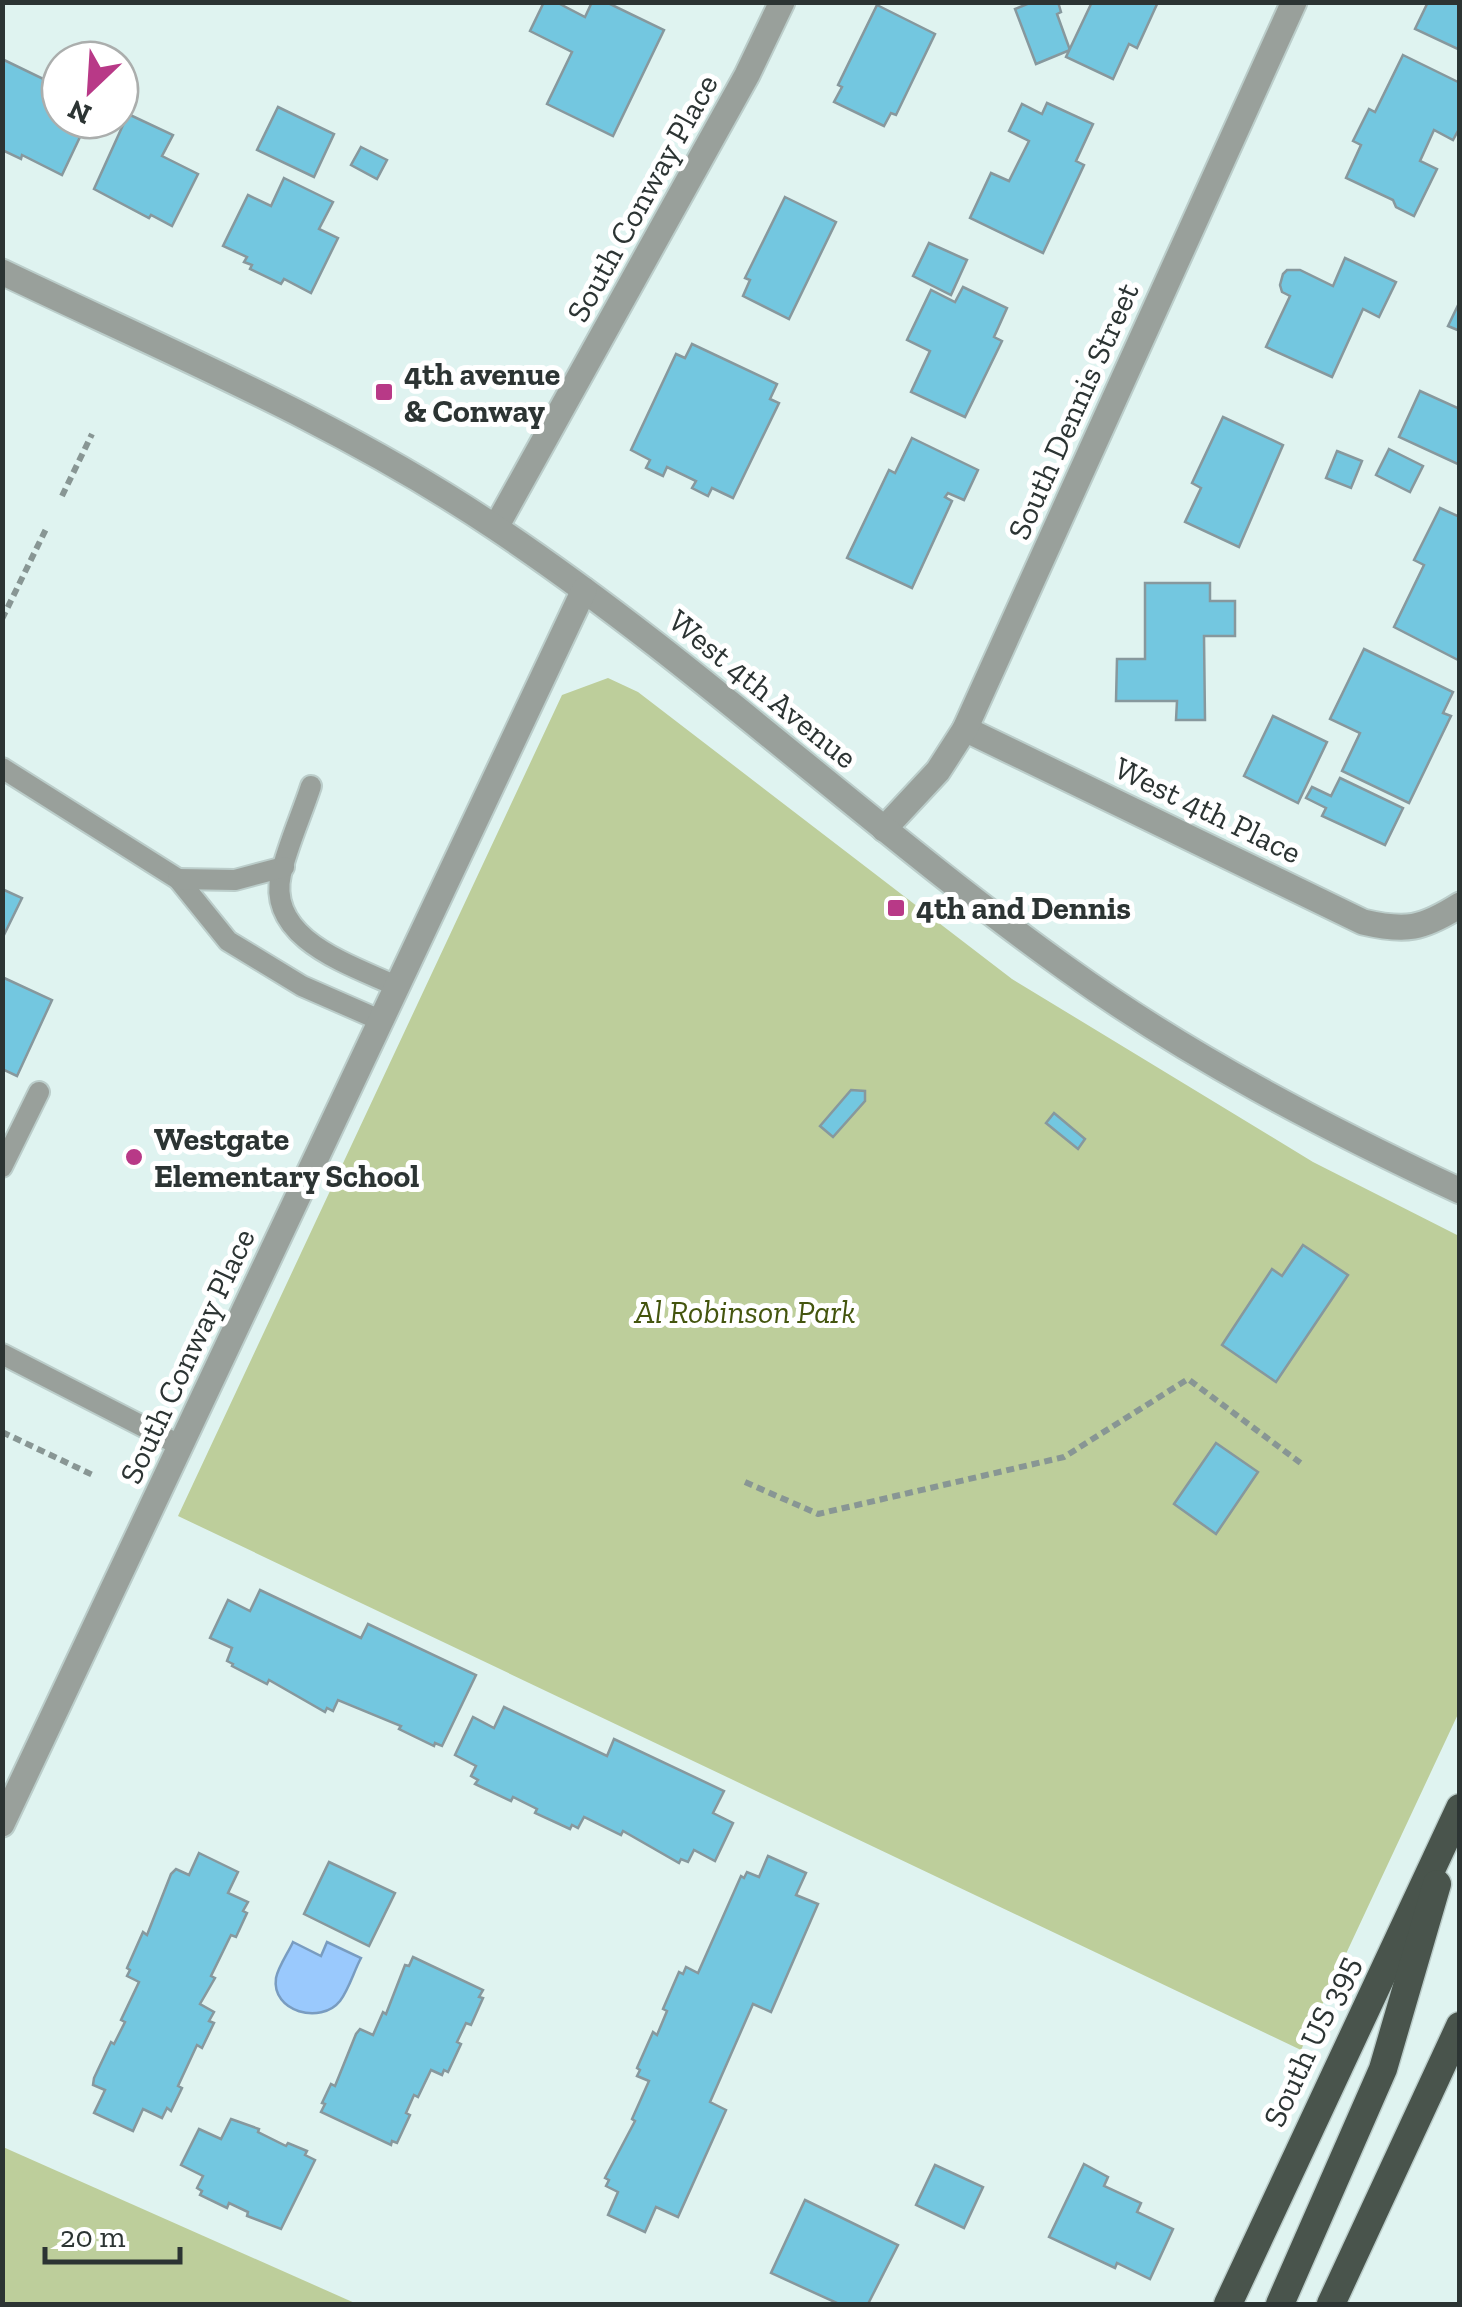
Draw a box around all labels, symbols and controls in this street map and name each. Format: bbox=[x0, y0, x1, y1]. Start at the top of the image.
north arrow bbox=[40, 40, 140, 140]
street label: South Conway Place bbox=[558, 68, 726, 328]
text: N bbox=[63, 93, 96, 132]
street label: South Dennis Street bbox=[999, 277, 1147, 545]
place label: 4th avenue & Conway bbox=[404, 355, 560, 430]
marker: 4th avenue & Conway bbox=[373, 381, 395, 403]
street label: West 4th Avenue bbox=[661, 602, 865, 776]
street label: West 4th Place bbox=[1109, 748, 1307, 872]
place label: 4th and Dennis bbox=[916, 889, 1131, 927]
marker: 4th and Dennis bbox=[885, 897, 907, 919]
place label: Westgate Elementary School bbox=[154, 1120, 419, 1195]
marker: Westgate Elementary School bbox=[123, 1146, 145, 1168]
street label: South Conway Place bbox=[111, 1222, 263, 1490]
park label: Al Robinson Park bbox=[633, 1293, 856, 1331]
street label: South US 395 bbox=[1255, 1949, 1367, 2133]
scale bar bbox=[45, 2202, 180, 2264]
text: 20 m bbox=[60, 2219, 126, 2255]

